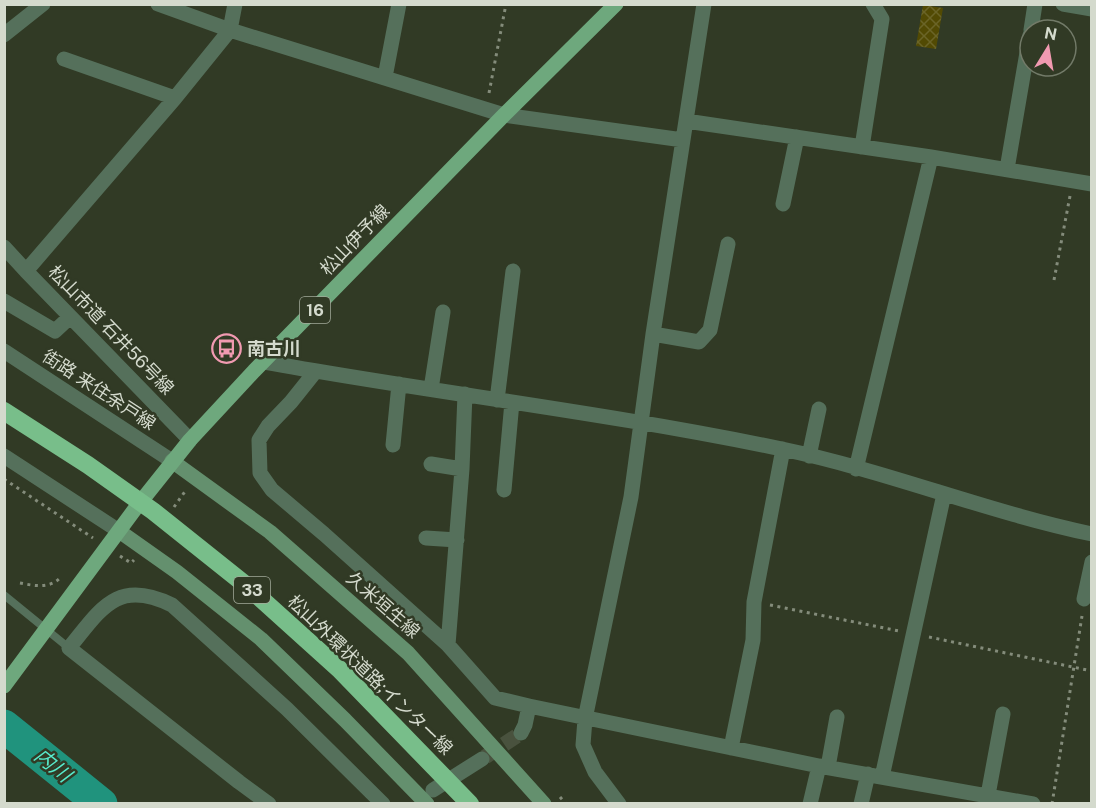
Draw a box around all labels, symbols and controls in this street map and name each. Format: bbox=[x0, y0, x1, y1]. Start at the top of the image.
north arrow bbox=[1018, 18, 1078, 78]
text: N bbox=[1043, 23, 1059, 44]
street label: 松山伊予線 bbox=[316, 200, 393, 279]
street label: 松山市道 石井56号線 bbox=[44, 261, 178, 398]
road number: 16 bbox=[300, 297, 330, 323]
bus stop icon: 南古川 bbox=[210, 333, 242, 365]
place label: 南古川 bbox=[247, 338, 301, 359]
street label: 街路 来住余戸線 bbox=[39, 345, 160, 434]
street label: 久米垣生線 bbox=[342, 567, 424, 642]
road number: 33 bbox=[234, 577, 270, 603]
street label: 松山外環状道路;インター線 bbox=[284, 591, 457, 759]
water label: 内川 bbox=[30, 743, 78, 788]

